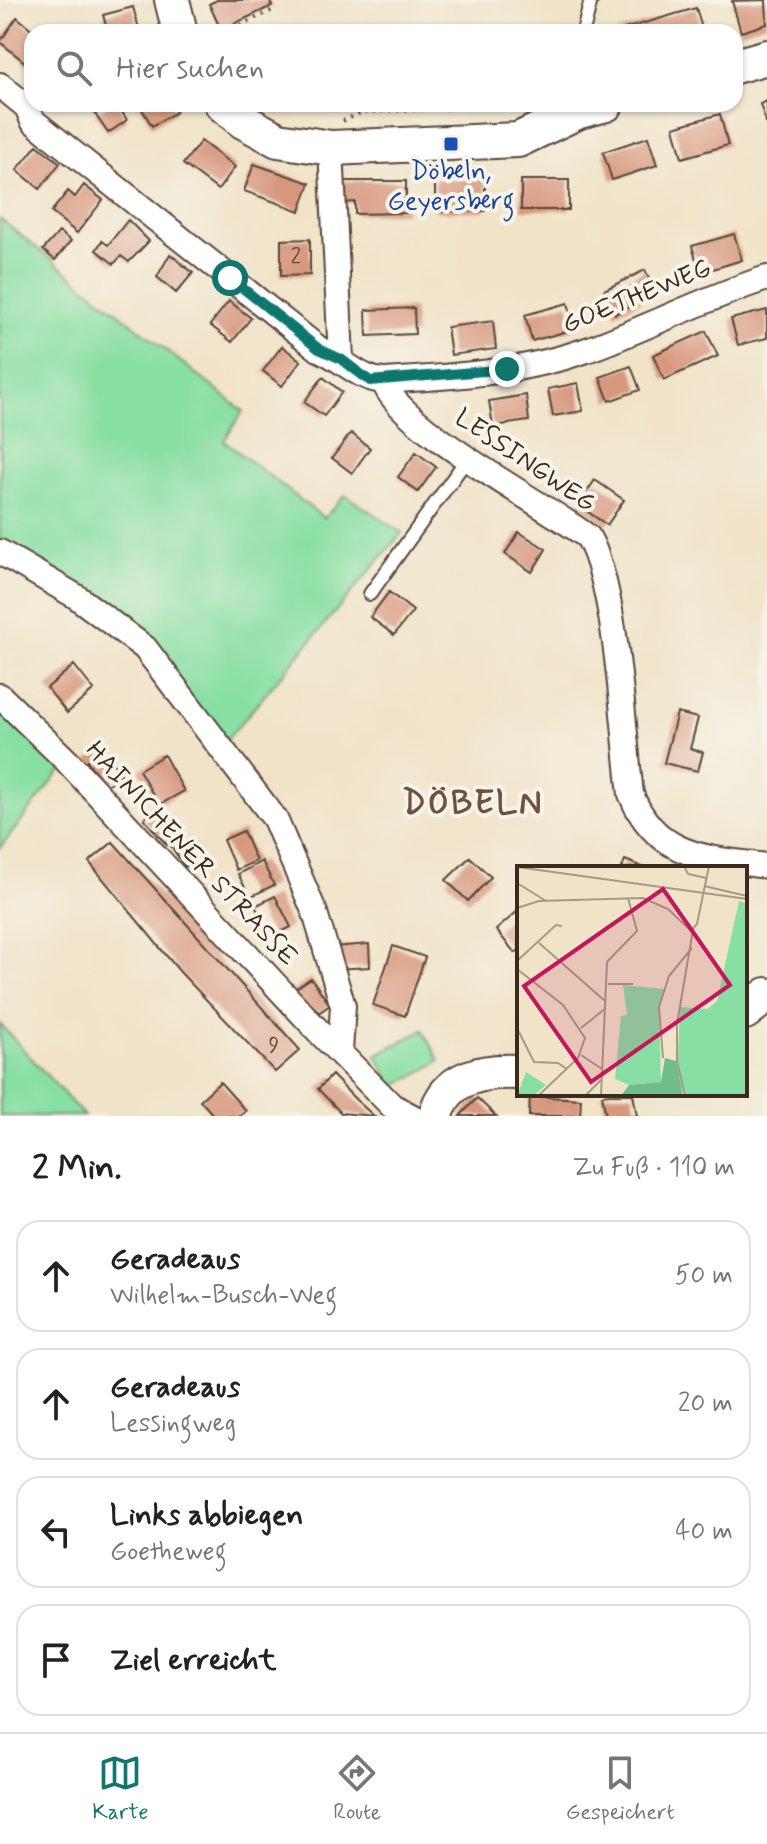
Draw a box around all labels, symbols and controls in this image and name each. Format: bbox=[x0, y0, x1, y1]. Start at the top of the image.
search box bbox=[24, 24, 743, 112]
icon: search bbox=[52, 46, 96, 90]
text: Hier suchen bbox=[116, 49, 264, 88]
marker: Döbeln, Geyersberg bbox=[442, 135, 460, 153]
place label: Döbeln, Geyersberg bbox=[388, 155, 514, 222]
house number: 2 bbox=[291, 243, 302, 271]
street label: GOETHEWEG bbox=[558, 252, 716, 342]
route start bbox=[212, 260, 248, 296]
route end bbox=[489, 351, 525, 387]
street label: LESSINGWEG bbox=[448, 401, 602, 521]
street label: HAINICHENER STRASSE bbox=[78, 734, 304, 974]
district label: DÖBELN bbox=[402, 781, 544, 826]
inset map bbox=[517, 866, 747, 1096]
house number: 9 bbox=[269, 1032, 279, 1060]
text: 2 Min. bbox=[32, 1146, 122, 1191]
text: Zu Fuß · 110 m bbox=[573, 1151, 735, 1185]
text: Geradeaus bbox=[110, 1240, 240, 1279]
icon: ahead bbox=[34, 1254, 78, 1298]
text: 50 m bbox=[675, 1259, 733, 1293]
text: Wilhelm-Busch-Weg bbox=[110, 1279, 337, 1313]
text: Geradeaus bbox=[110, 1368, 240, 1407]
icon: ahead bbox=[34, 1382, 78, 1426]
text: 20 m bbox=[678, 1387, 733, 1421]
text: Lessingweg bbox=[110, 1407, 236, 1441]
text: Links abbiegen bbox=[110, 1496, 303, 1535]
icon: left bbox=[34, 1510, 78, 1554]
text: 40 m bbox=[675, 1515, 733, 1549]
text: Goetheweg bbox=[110, 1535, 227, 1569]
icon: arrive bbox=[34, 1638, 78, 1682]
text: Ziel erreicht bbox=[110, 1641, 276, 1680]
tab: Karte bbox=[92, 1751, 149, 1827]
tab: Route bbox=[333, 1751, 381, 1827]
tab: Gespeichert bbox=[566, 1751, 675, 1827]

